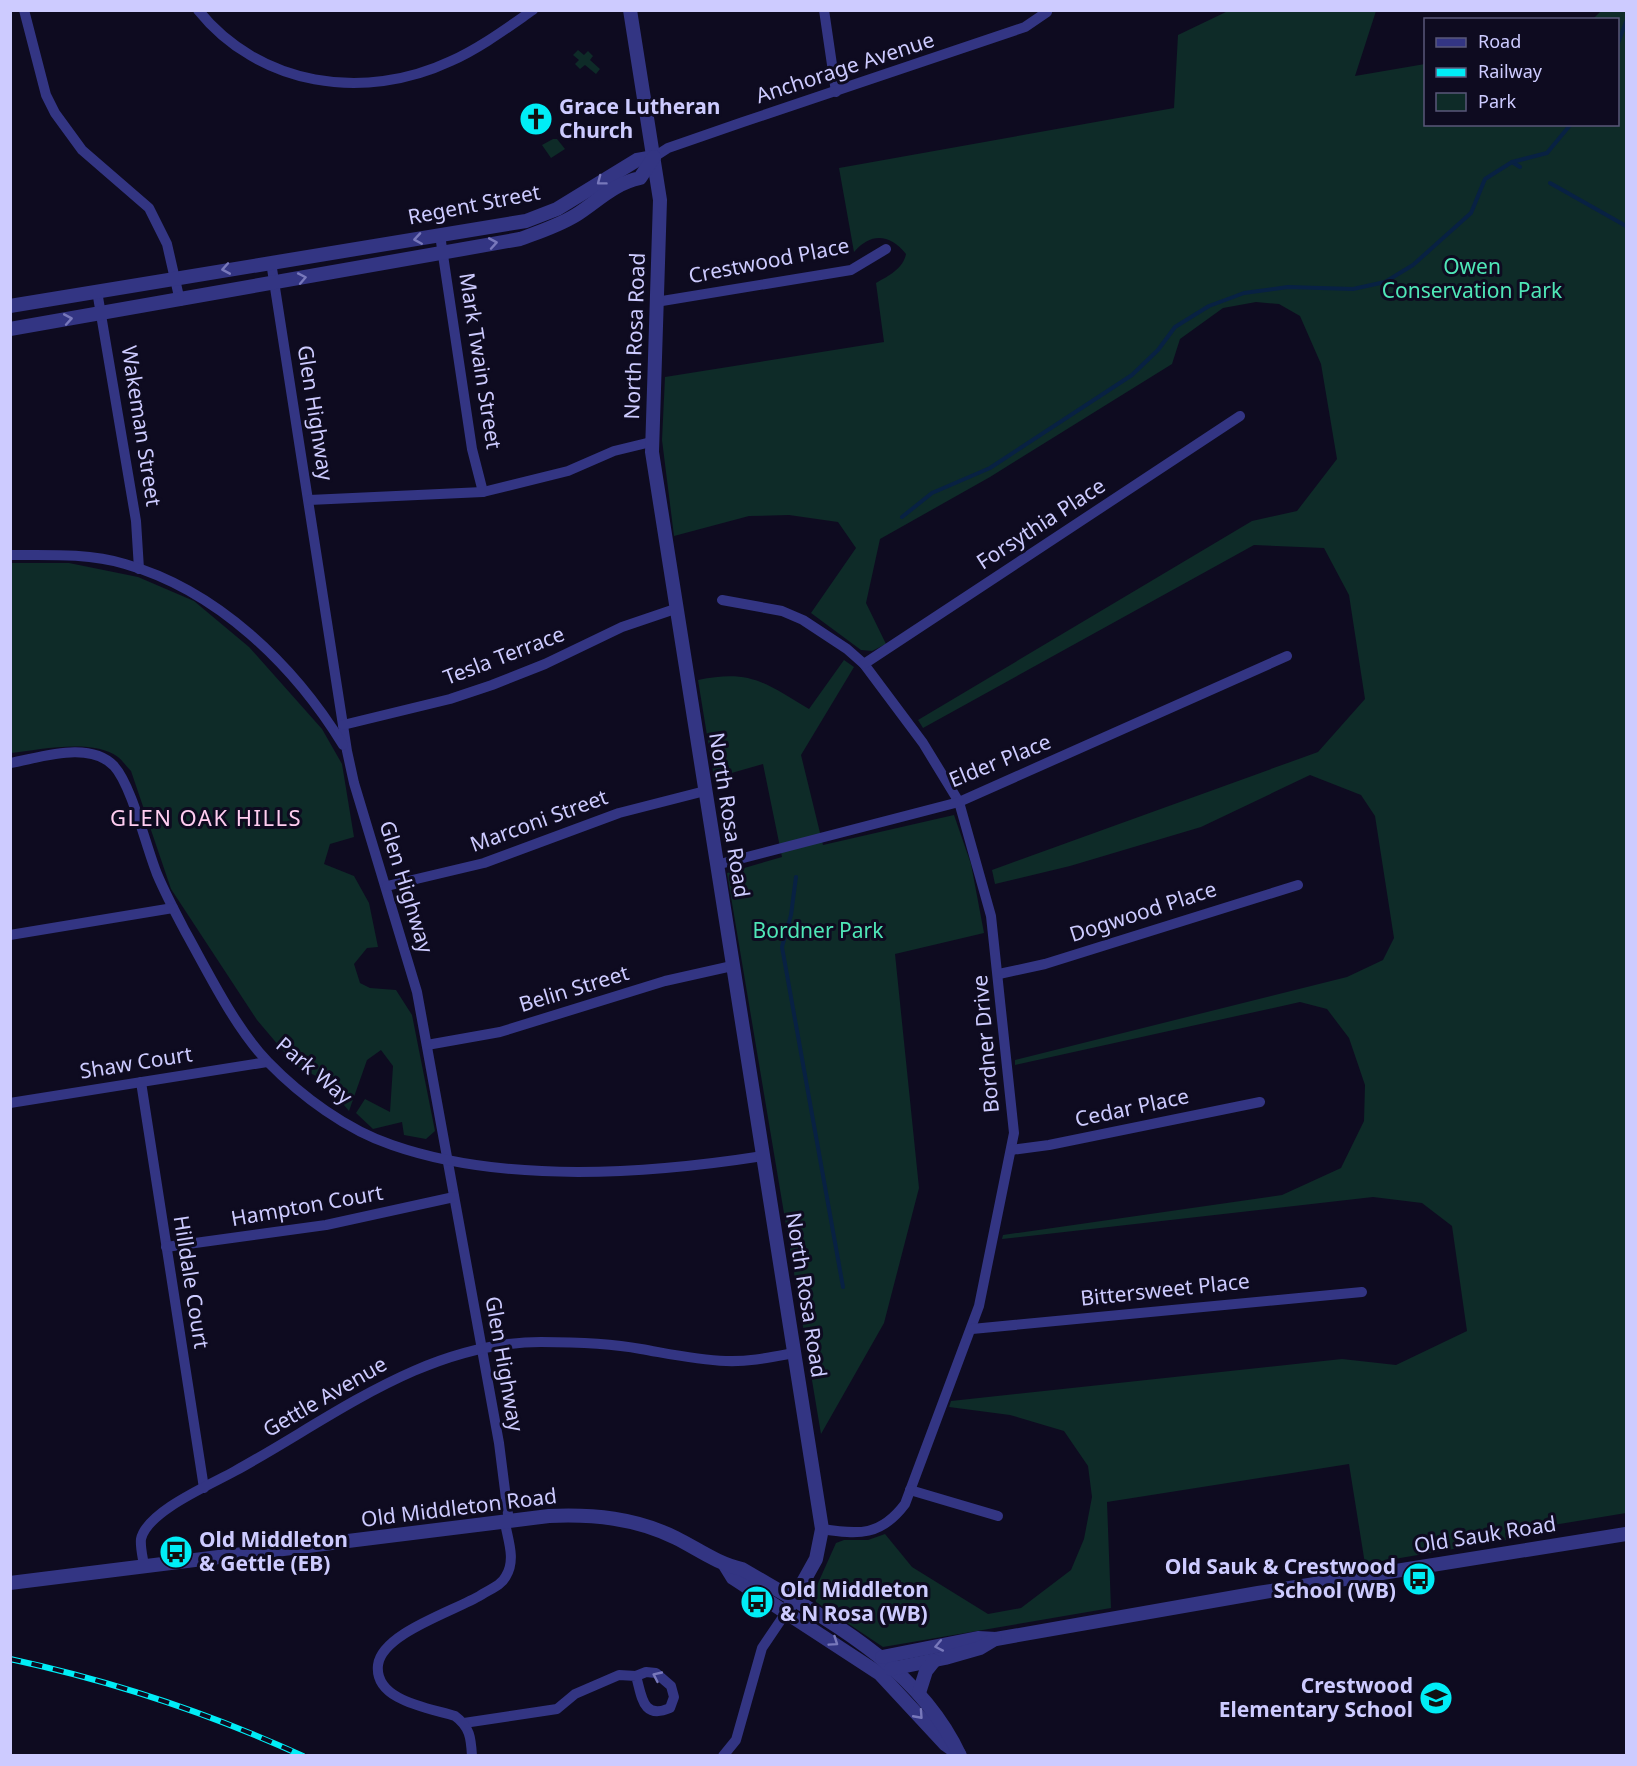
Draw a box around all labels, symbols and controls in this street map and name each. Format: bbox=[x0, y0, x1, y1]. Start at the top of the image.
legend bbox=[1424, 18, 1619, 126]
street label: Anchorage Avenue bbox=[752, 25, 938, 109]
text: Road bbox=[1478, 29, 1521, 53]
text: Railway bbox=[1478, 59, 1543, 83]
text: Park bbox=[1478, 89, 1516, 113]
place label: Grace Lutheran Church bbox=[559, 92, 720, 144]
church icon: Grace Lutheran Church bbox=[518, 101, 554, 137]
one-way arrow bbox=[597, 174, 608, 185]
street label: Regent Street bbox=[405, 177, 543, 231]
street label: Crestwood Place bbox=[686, 231, 852, 289]
one-way arrow bbox=[414, 232, 423, 244]
one-way arrow bbox=[488, 237, 498, 250]
street label: North Rosa Road bbox=[617, 252, 651, 420]
park label: Owen Conservation Park bbox=[1382, 252, 1563, 304]
one-way arrow bbox=[221, 263, 230, 275]
street label: Mark Twain Street bbox=[453, 271, 509, 451]
one-way arrow bbox=[296, 272, 306, 285]
one-way arrow bbox=[63, 313, 73, 326]
street label: Wakeman Street bbox=[115, 343, 169, 509]
street label: Glen Highway bbox=[291, 343, 341, 483]
street label: Forsythia Place bbox=[971, 471, 1110, 575]
street label: Tesla Terrace bbox=[439, 619, 568, 691]
street label: Elder Place bbox=[944, 727, 1055, 793]
street label: North Rosa Road bbox=[703, 730, 757, 899]
street label: Marconi Street bbox=[466, 782, 612, 858]
district label: GLEN OAK HILLS bbox=[110, 802, 302, 832]
street label: Glen Highway bbox=[374, 817, 440, 957]
street label: Dogwood Place bbox=[1066, 874, 1220, 948]
park label: Bordner Park bbox=[753, 916, 884, 944]
street label: Belin Street bbox=[515, 958, 632, 1018]
street label: Bordner Drive bbox=[965, 974, 1005, 1114]
street label: Park Way bbox=[271, 1030, 359, 1111]
street label: Shaw Court bbox=[78, 1039, 194, 1085]
street label: Cedar Place bbox=[1072, 1081, 1191, 1133]
street label: Hampton Court bbox=[229, 1178, 385, 1232]
street label: North Rosa Road bbox=[780, 1210, 834, 1379]
street label: Hilldale Court bbox=[168, 1213, 216, 1351]
street label: Bittersweet Place bbox=[1079, 1266, 1251, 1312]
street label: Glen Highway bbox=[479, 1294, 531, 1434]
street label: Gettle Avenue bbox=[257, 1349, 392, 1443]
street label: Old Middleton Road bbox=[359, 1481, 558, 1533]
street label: Old Sauk Road bbox=[1412, 1509, 1558, 1559]
place label: Old Middleton & Gettle (EB) bbox=[199, 1525, 348, 1577]
bus stop icon: Old Middleton & Gettle (EB) bbox=[158, 1534, 194, 1570]
place label: Old Sauk & Crestwood School (WB) bbox=[1165, 1552, 1396, 1604]
bus stop icon: Old Sauk & Crestwood School (WB) bbox=[1401, 1561, 1437, 1597]
place label: Old Middleton & N Rosa (WB) bbox=[780, 1575, 929, 1627]
bus stop icon: Old Middleton & N Rosa (WB) bbox=[739, 1584, 775, 1620]
one-way arrow bbox=[827, 1635, 838, 1646]
one-way arrow bbox=[934, 1639, 944, 1652]
place label: Crestwood Elementary School bbox=[1219, 1671, 1413, 1723]
one-way arrow bbox=[652, 1672, 663, 1684]
school or university icon: Crestwood Elementary School bbox=[1418, 1680, 1454, 1716]
one-way arrow bbox=[912, 1708, 923, 1719]

